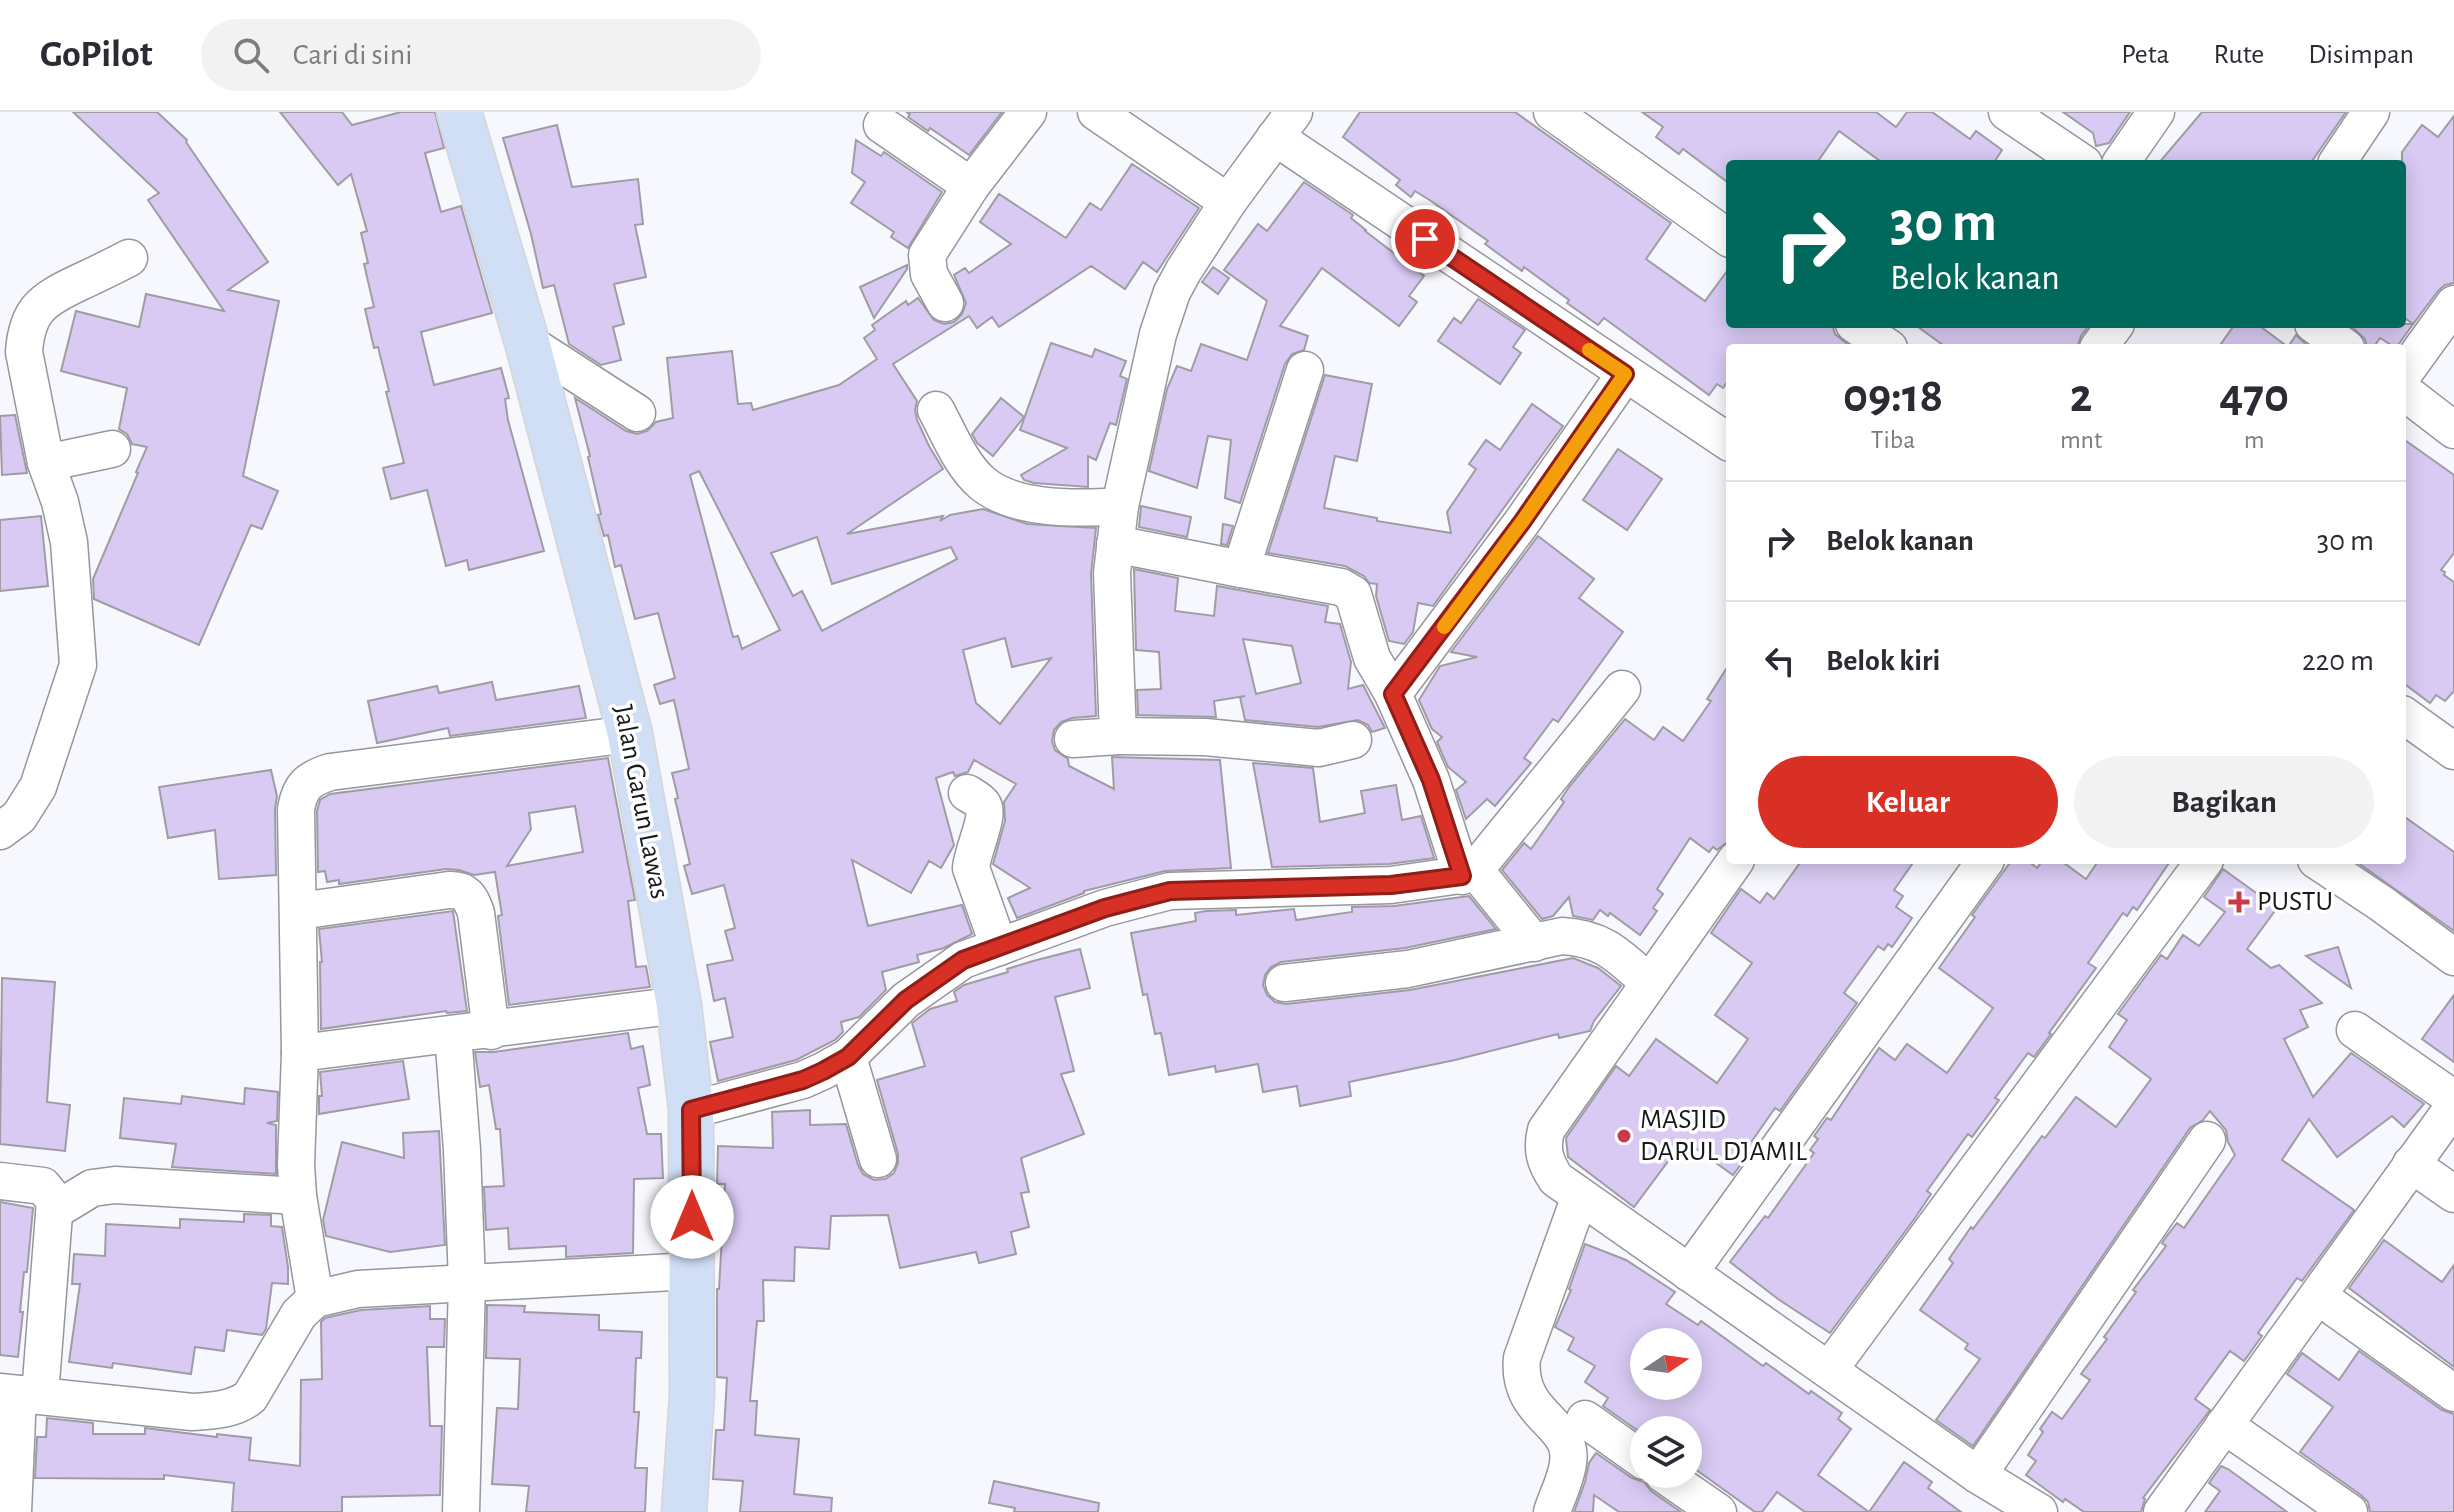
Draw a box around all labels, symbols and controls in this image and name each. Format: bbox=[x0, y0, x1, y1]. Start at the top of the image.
search box bbox=[201, 19, 761, 91]
icon: search bbox=[229, 33, 273, 77]
text: GoPilot bbox=[40, 36, 153, 74]
text: Cari di sini bbox=[293, 40, 413, 70]
text: Peta bbox=[2121, 41, 2170, 69]
text: Rute bbox=[2214, 41, 2264, 69]
text: Disimpan bbox=[2308, 41, 2414, 69]
icon: right bbox=[1758, 192, 1862, 296]
text: 30 m bbox=[1890, 195, 1997, 251]
pin bbox=[1391, 205, 1459, 273]
icon: arrive bbox=[1403, 217, 1447, 261]
text: Belok kanan bbox=[1890, 260, 2060, 296]
text: 09:18 bbox=[1843, 373, 1943, 421]
text: 2 bbox=[2070, 373, 2092, 421]
text: 470 bbox=[2219, 373, 2289, 421]
text: Tiba bbox=[1871, 427, 1915, 453]
text: mnt bbox=[2060, 427, 2102, 453]
text: m bbox=[2244, 427, 2265, 453]
icon: right bbox=[1758, 519, 1802, 563]
text: Belok kanan bbox=[1826, 526, 1974, 556]
text: 30 m bbox=[2317, 526, 2374, 556]
icon: left bbox=[1758, 639, 1802, 683]
text: Belok kiri bbox=[1826, 646, 1940, 676]
text: 220 m bbox=[2302, 646, 2374, 676]
street label: Jalan Garun Lawas bbox=[608, 703, 674, 901]
button: Keluar bbox=[1758, 756, 2058, 848]
button: Bagikan bbox=[2074, 756, 2374, 848]
place label: PUSTU bbox=[2257, 888, 2333, 916]
marker: PUSTU bbox=[2228, 891, 2250, 913]
place label: MASJID DARUL DJAMIL bbox=[1640, 1106, 1807, 1166]
marker: MASJID DARUL DJAMIL bbox=[1615, 1127, 1633, 1145]
position arrow bbox=[650, 1175, 734, 1259]
north arrow bbox=[1630, 1328, 1702, 1400]
map controls bbox=[1630, 1328, 1702, 1488]
button: layers bbox=[1630, 1416, 1702, 1488]

